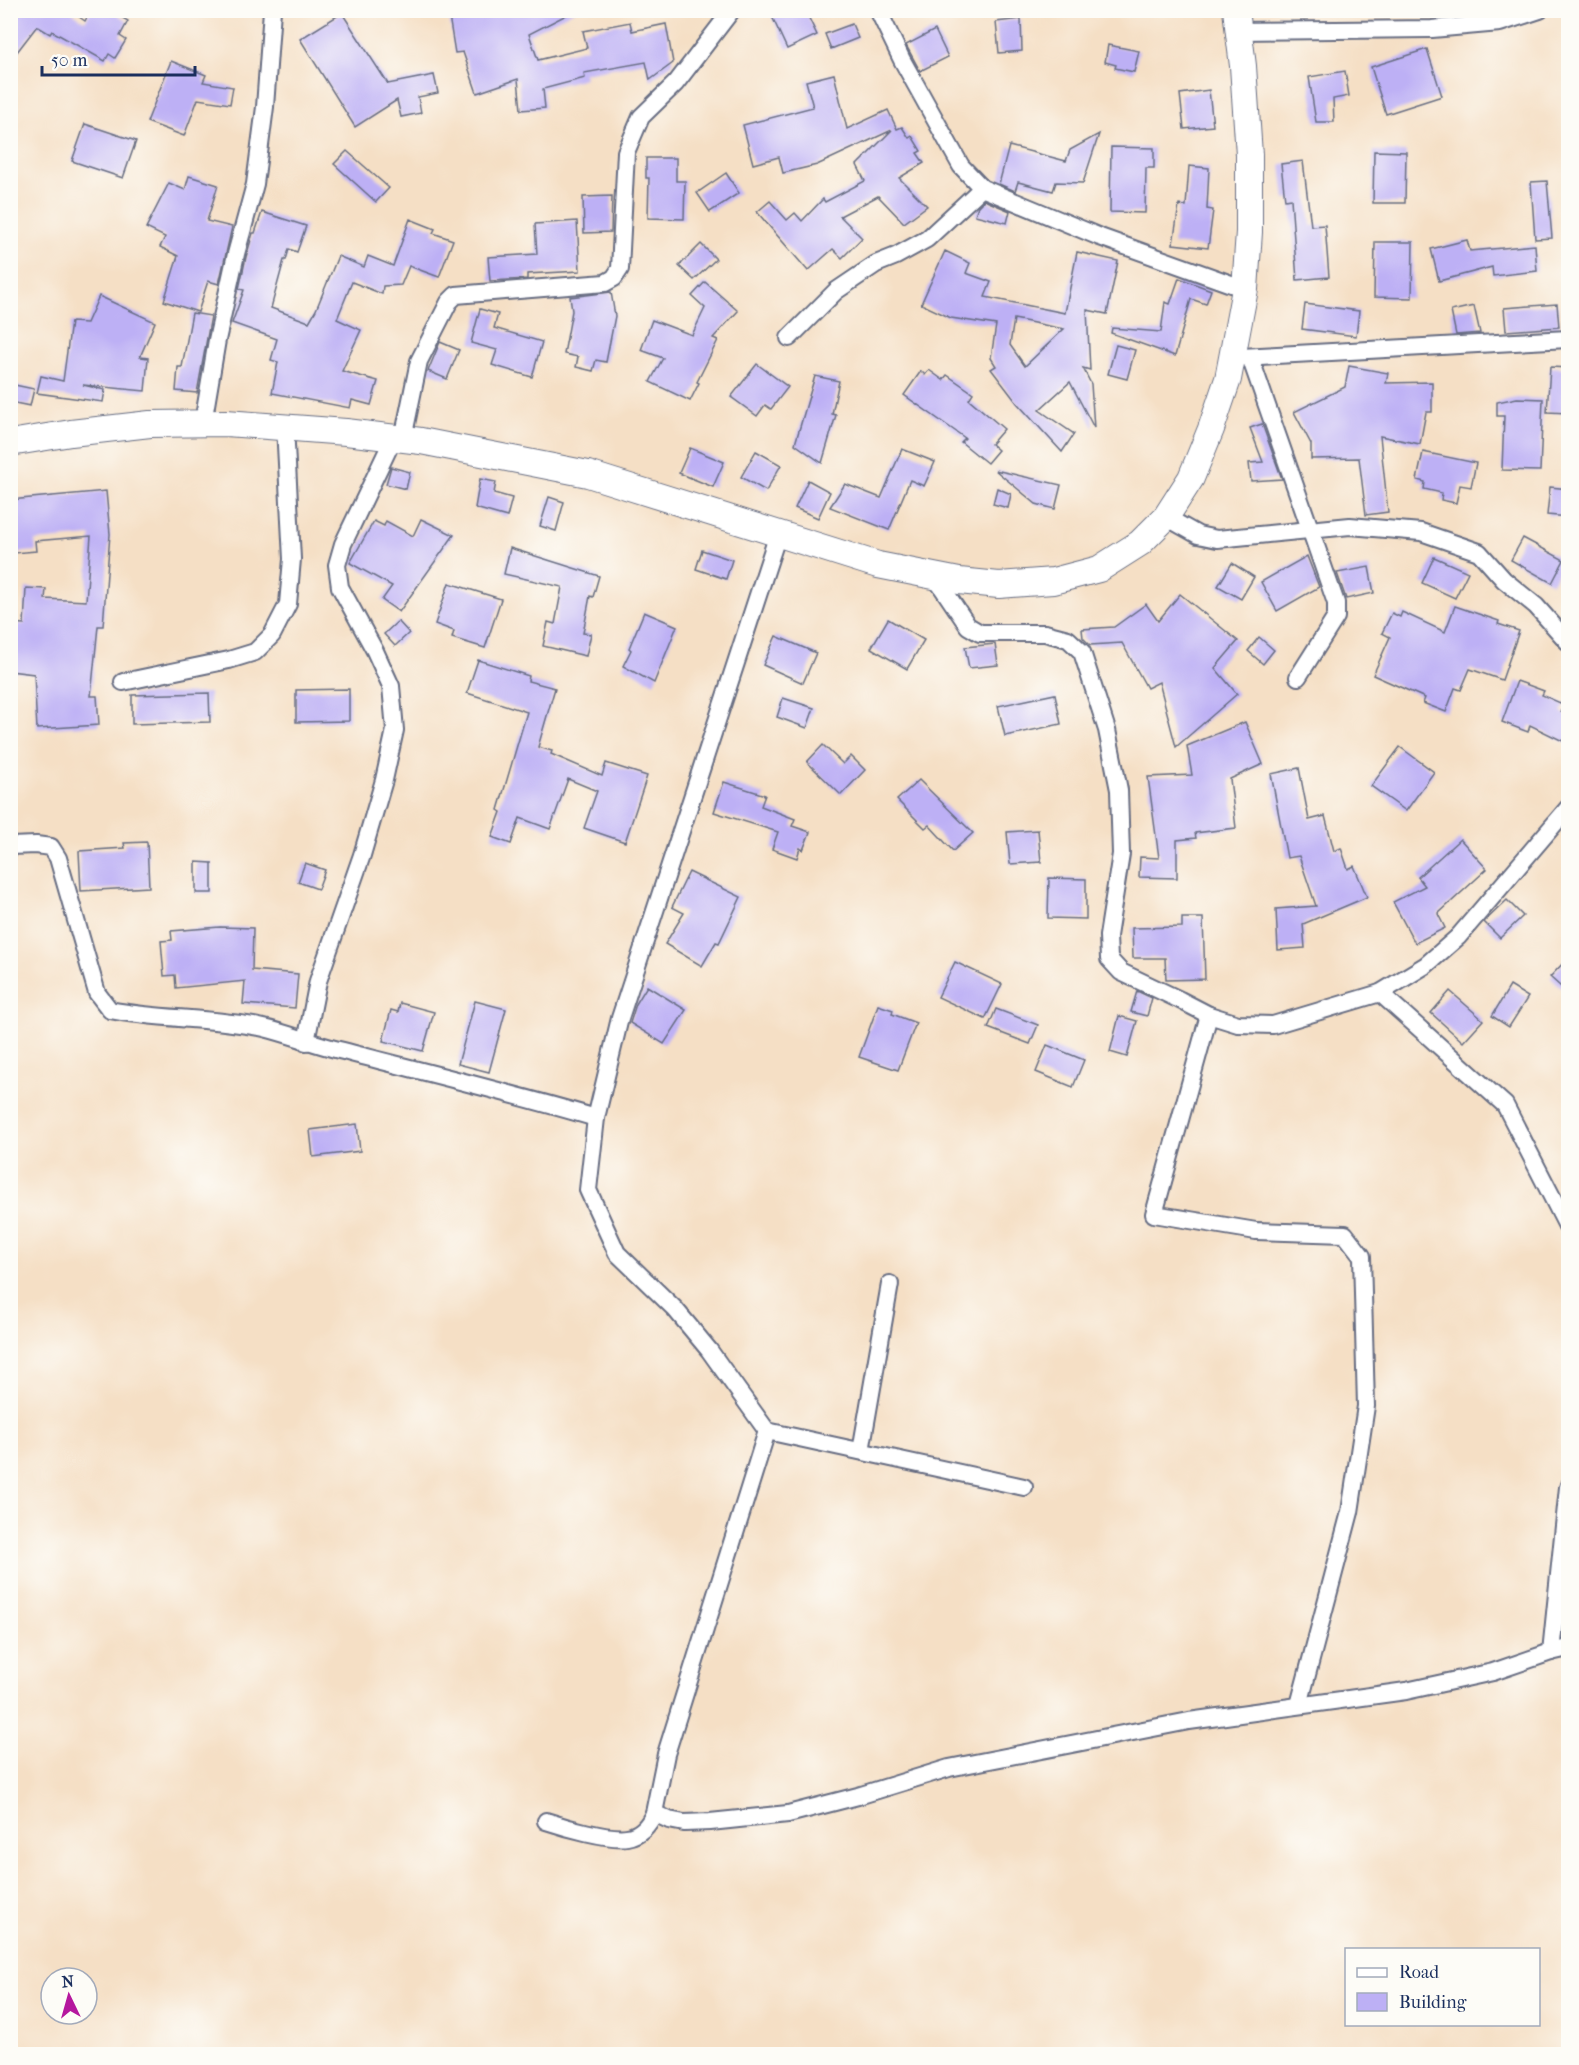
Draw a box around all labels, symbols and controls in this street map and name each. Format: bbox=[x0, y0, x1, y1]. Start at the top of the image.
scale bar bbox=[42, 39, 195, 77]
text: 50 m bbox=[51, 50, 88, 71]
legend bbox=[1345, 1948, 1540, 2026]
text: Road bbox=[1399, 1962, 1439, 1983]
north arrow bbox=[39, 1966, 99, 2026]
text: N bbox=[61, 1971, 75, 1992]
text: Building bbox=[1399, 1992, 1467, 2013]

